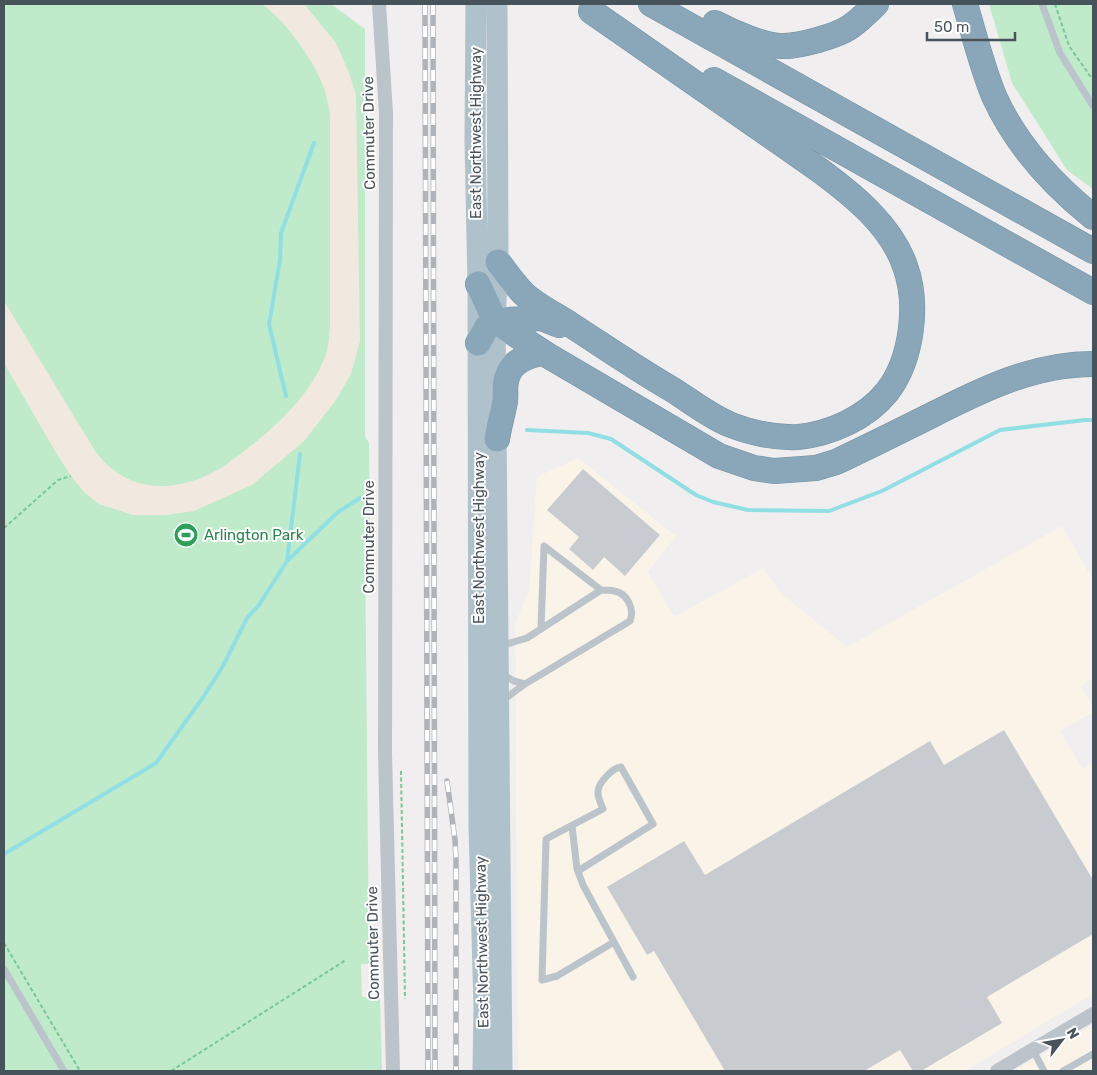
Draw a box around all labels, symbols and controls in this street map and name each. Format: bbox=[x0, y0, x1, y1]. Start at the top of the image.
scale bar bbox=[927, 10, 1014, 42]
text: 50 m bbox=[934, 18, 969, 36]
street label: East Northwest Highway bbox=[467, 47, 485, 219]
street label: Commuter Drive bbox=[359, 76, 379, 190]
street label: East Northwest Highway bbox=[470, 452, 488, 624]
street label: Commuter Drive bbox=[360, 480, 378, 594]
sports icon: Arlington Park bbox=[173, 522, 199, 548]
place label: Arlington Park bbox=[204, 526, 304, 544]
street label: East Northwest Highway bbox=[471, 856, 493, 1028]
street label: Commuter Drive bbox=[363, 886, 383, 1000]
north arrow bbox=[1037, 1015, 1087, 1065]
text: N bbox=[1063, 1025, 1083, 1042]

